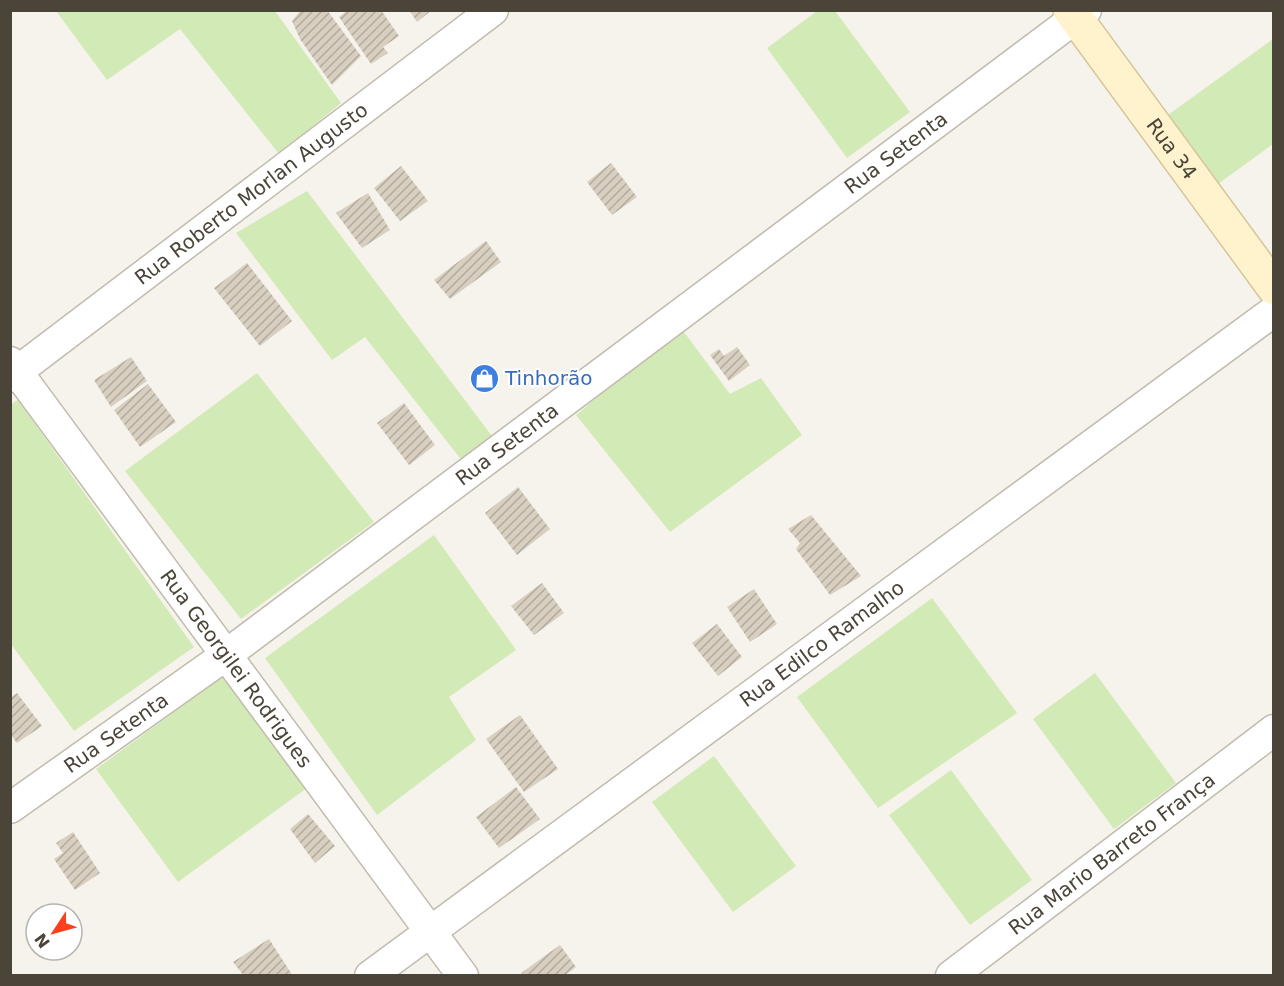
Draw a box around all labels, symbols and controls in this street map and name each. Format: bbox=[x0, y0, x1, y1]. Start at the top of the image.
street label: Rua Roberto Morlan Augusto bbox=[130, 98, 372, 290]
street label: Rua Setenta bbox=[840, 106, 952, 199]
street label: Rua 34 bbox=[1141, 113, 1202, 184]
shop icon: Tinhorão bbox=[468, 362, 500, 394]
place label: Tinhorão bbox=[504, 366, 592, 390]
street label: Rua Setenta bbox=[451, 398, 563, 491]
street label: Rua Georgilei Rodrigues bbox=[155, 565, 317, 772]
street label: Rua Edilco Ramalho bbox=[735, 575, 909, 712]
street label: Rua Setenta bbox=[59, 688, 173, 778]
street label: Rua Mario Barreto França bbox=[1004, 767, 1220, 940]
north arrow bbox=[24, 902, 84, 962]
text: N bbox=[31, 930, 54, 952]

